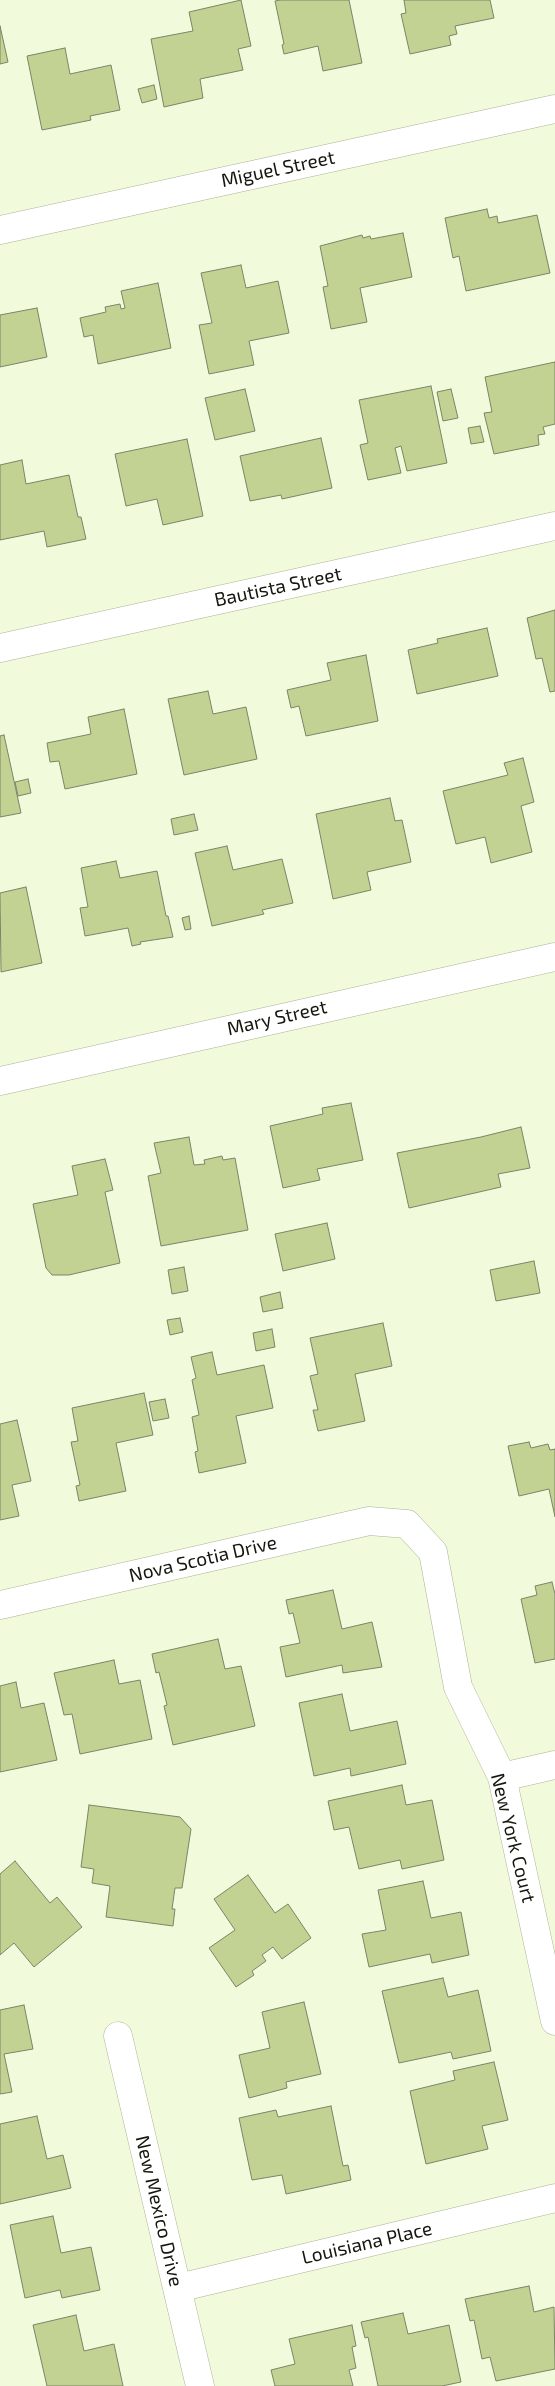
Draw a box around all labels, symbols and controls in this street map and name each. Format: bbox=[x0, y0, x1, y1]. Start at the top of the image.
street label: Miguel Street bbox=[219, 146, 337, 192]
street label: Bautista Street bbox=[212, 562, 344, 612]
street label: Mary Street bbox=[225, 995, 329, 1041]
street label: Nova Scotia Drive bbox=[127, 1531, 279, 1587]
street label: New York Court bbox=[486, 1771, 540, 1905]
street label: New Mexico Drive bbox=[131, 2133, 187, 2289]
street label: Louisiana Place bbox=[300, 2217, 434, 2269]

